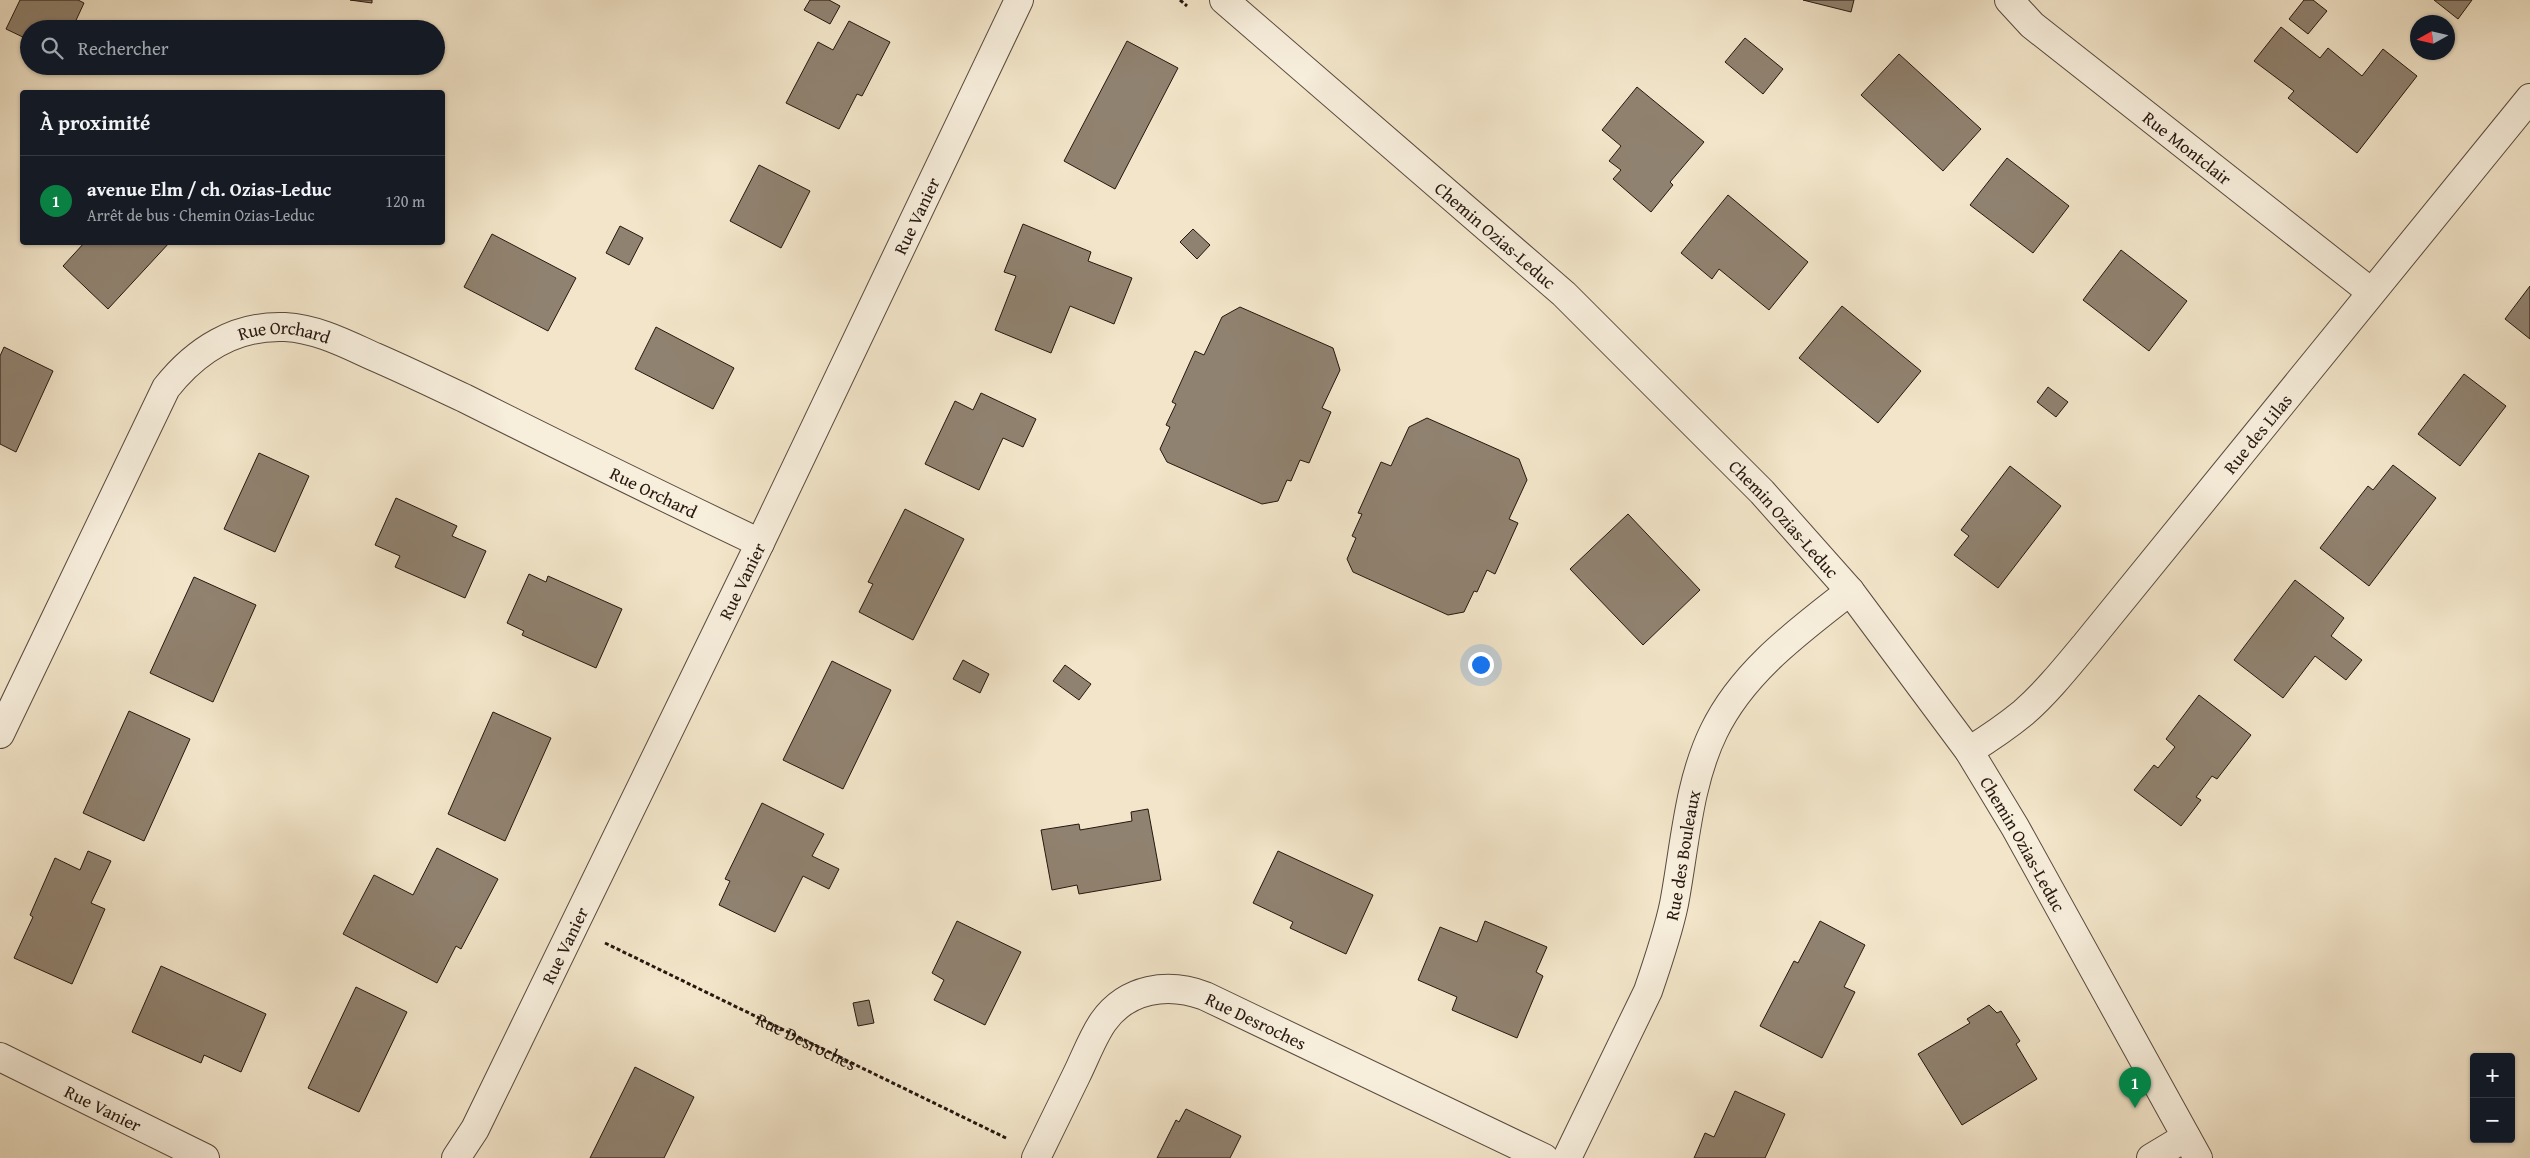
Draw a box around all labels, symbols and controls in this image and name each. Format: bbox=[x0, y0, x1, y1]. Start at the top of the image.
north arrow bbox=[2410, 15, 2455, 60]
search box bbox=[20, 20, 445, 75]
icon: search bbox=[38, 34, 66, 62]
text: Rechercher bbox=[78, 34, 169, 62]
street label: Rue Montclair bbox=[2137, 104, 2238, 192]
text: À proximité bbox=[40, 107, 150, 138]
street label: Rue Vanier bbox=[886, 172, 946, 259]
text: avenue Elm / ch. Ozias-Leduc bbox=[87, 175, 331, 203]
street label: Chemin Ozias-Leduc bbox=[1429, 175, 1562, 295]
text: 1 bbox=[52, 189, 60, 213]
text: 120 m bbox=[385, 189, 425, 213]
text: Arrêt de bus · Chemin Ozias-Leduc bbox=[87, 203, 315, 227]
street label: Rue Orchard bbox=[234, 313, 335, 350]
street label: Rue des Lilas bbox=[2216, 388, 2298, 479]
street label: Chemin Ozias-Leduc bbox=[1723, 453, 1846, 584]
street label: Rue Orchard bbox=[606, 459, 702, 525]
street label: Rue Vanier bbox=[711, 537, 772, 624]
your location bbox=[1468, 652, 1494, 678]
street label: Chemin Ozias-Leduc bbox=[1974, 771, 2073, 917]
street label: Rue des Bouleaux bbox=[1657, 786, 1707, 923]
street label: Rue Vanier bbox=[534, 902, 595, 988]
street label: Rue Desroches bbox=[1201, 985, 1311, 1056]
street label: Rue Desroches bbox=[752, 1005, 861, 1077]
map controls bbox=[2470, 1053, 2515, 1143]
button: + bbox=[2470, 1053, 2515, 1098]
pin: 1 bbox=[2119, 1067, 2151, 1108]
street label: Rue Vanier bbox=[60, 1077, 147, 1138]
button: − bbox=[2470, 1098, 2515, 1143]

